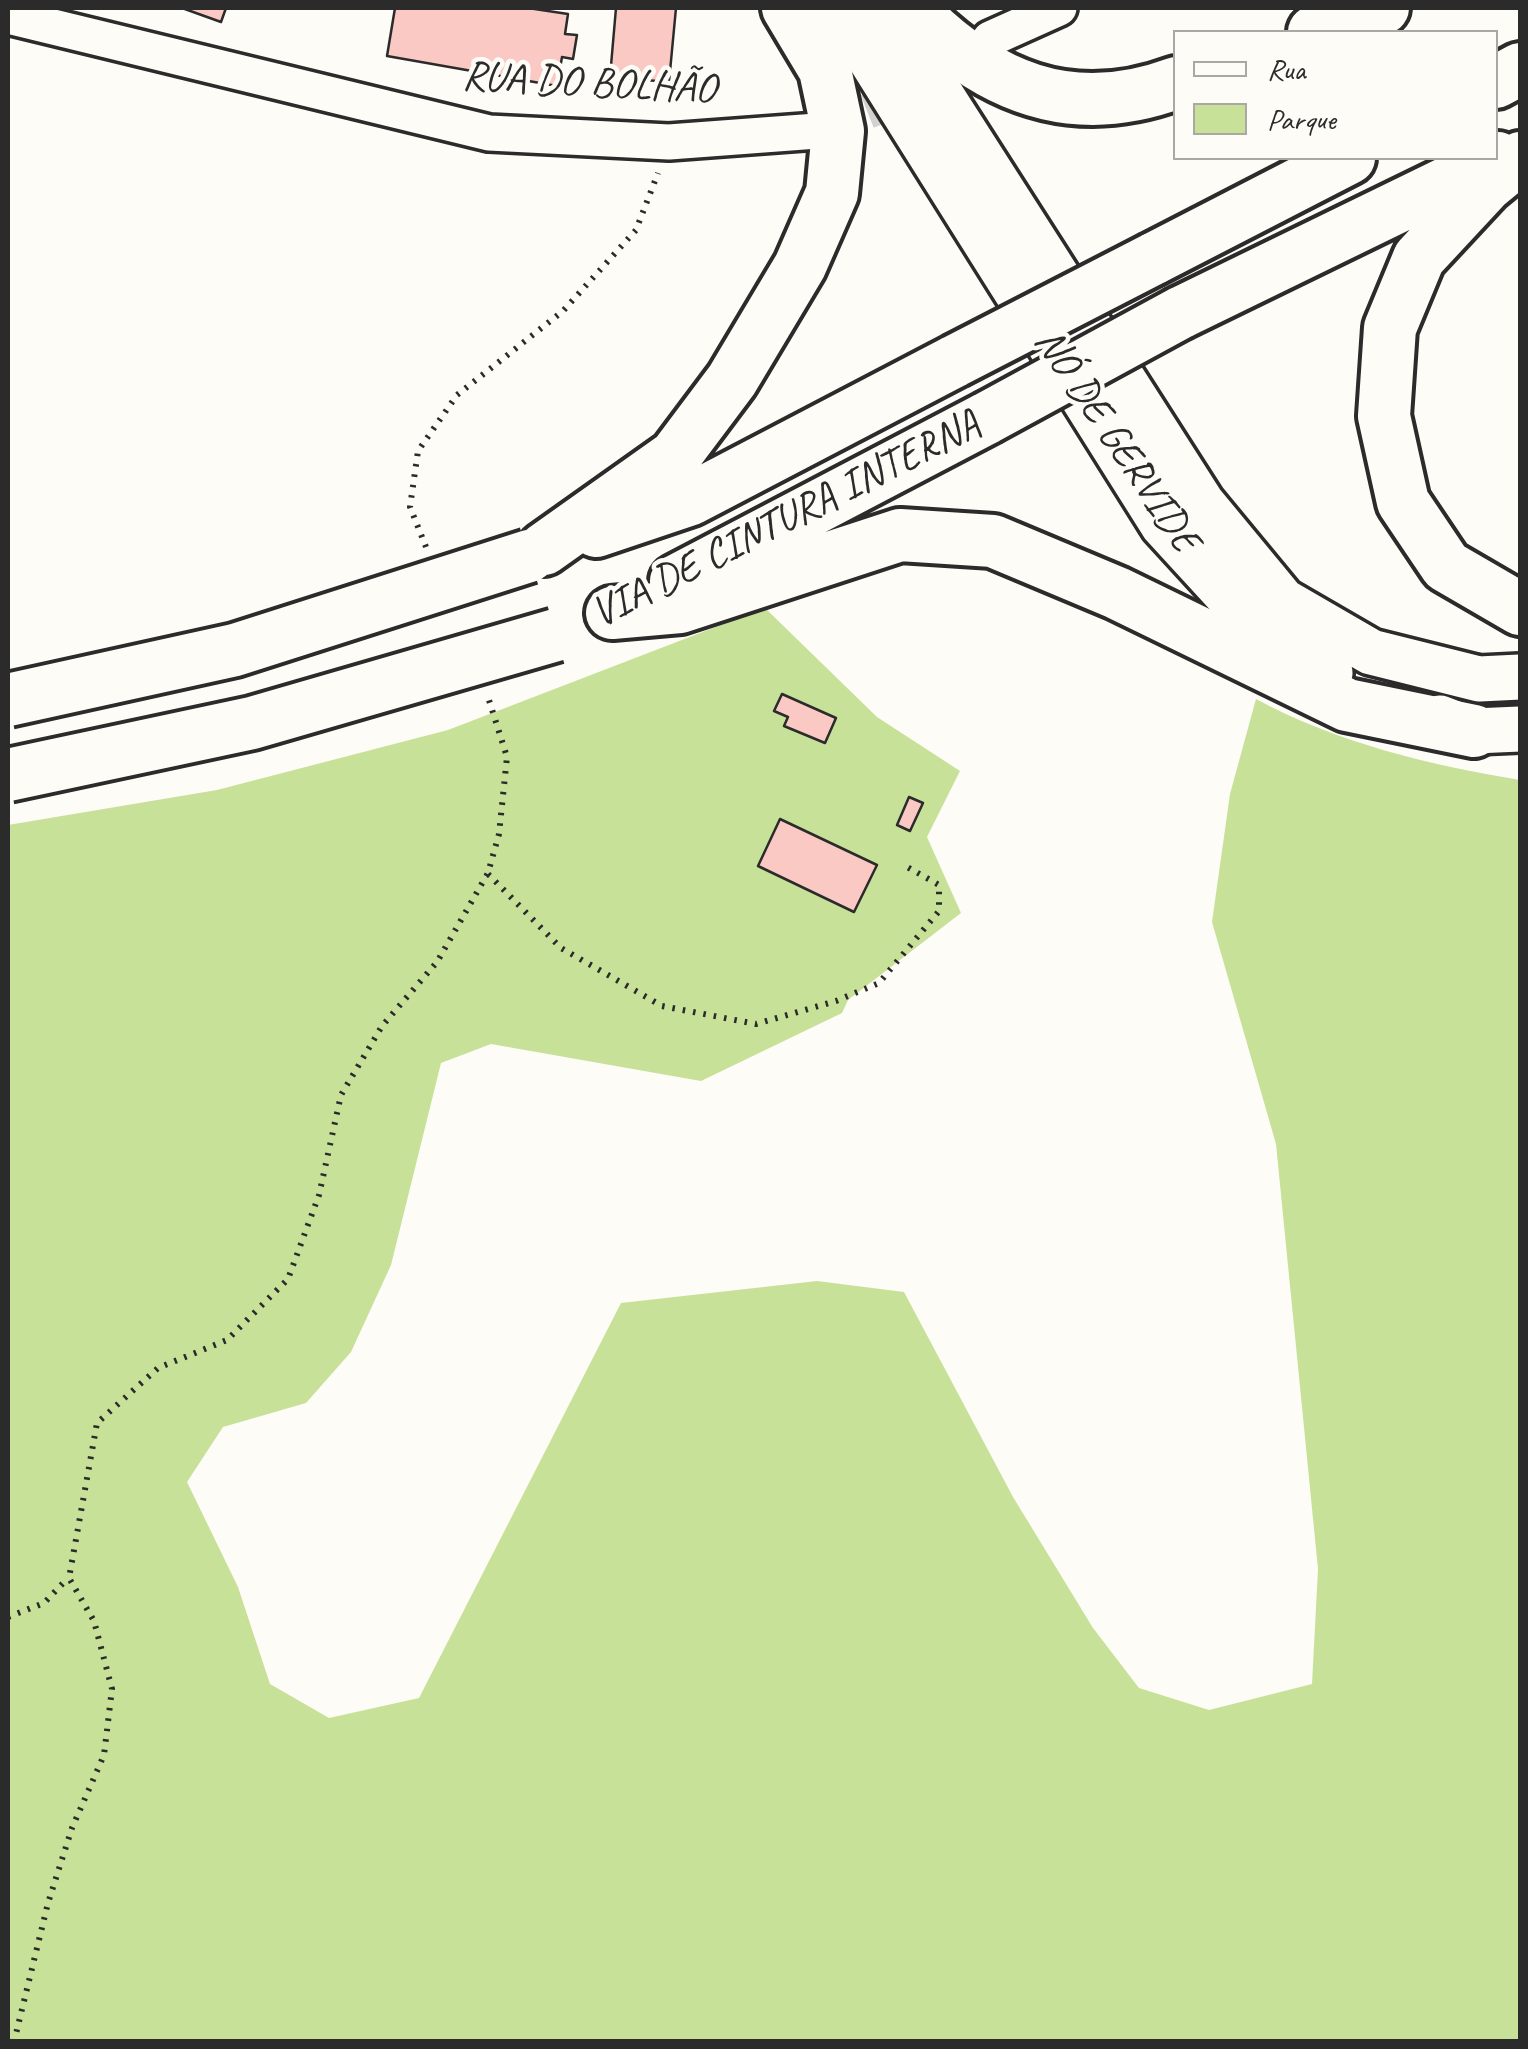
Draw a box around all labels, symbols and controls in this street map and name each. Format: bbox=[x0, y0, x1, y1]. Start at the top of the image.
legend bbox=[1173, 30, 1498, 160]
text: Rua bbox=[1267, 50, 1305, 88]
street label: RUA DO BOLHÃO bbox=[461, 52, 717, 116]
text: Parque bbox=[1267, 100, 1336, 138]
street label: NÓ DE GERVIDE bbox=[1022, 319, 1210, 563]
street label: VIA DE CINTURA INTERNA bbox=[583, 400, 989, 640]

